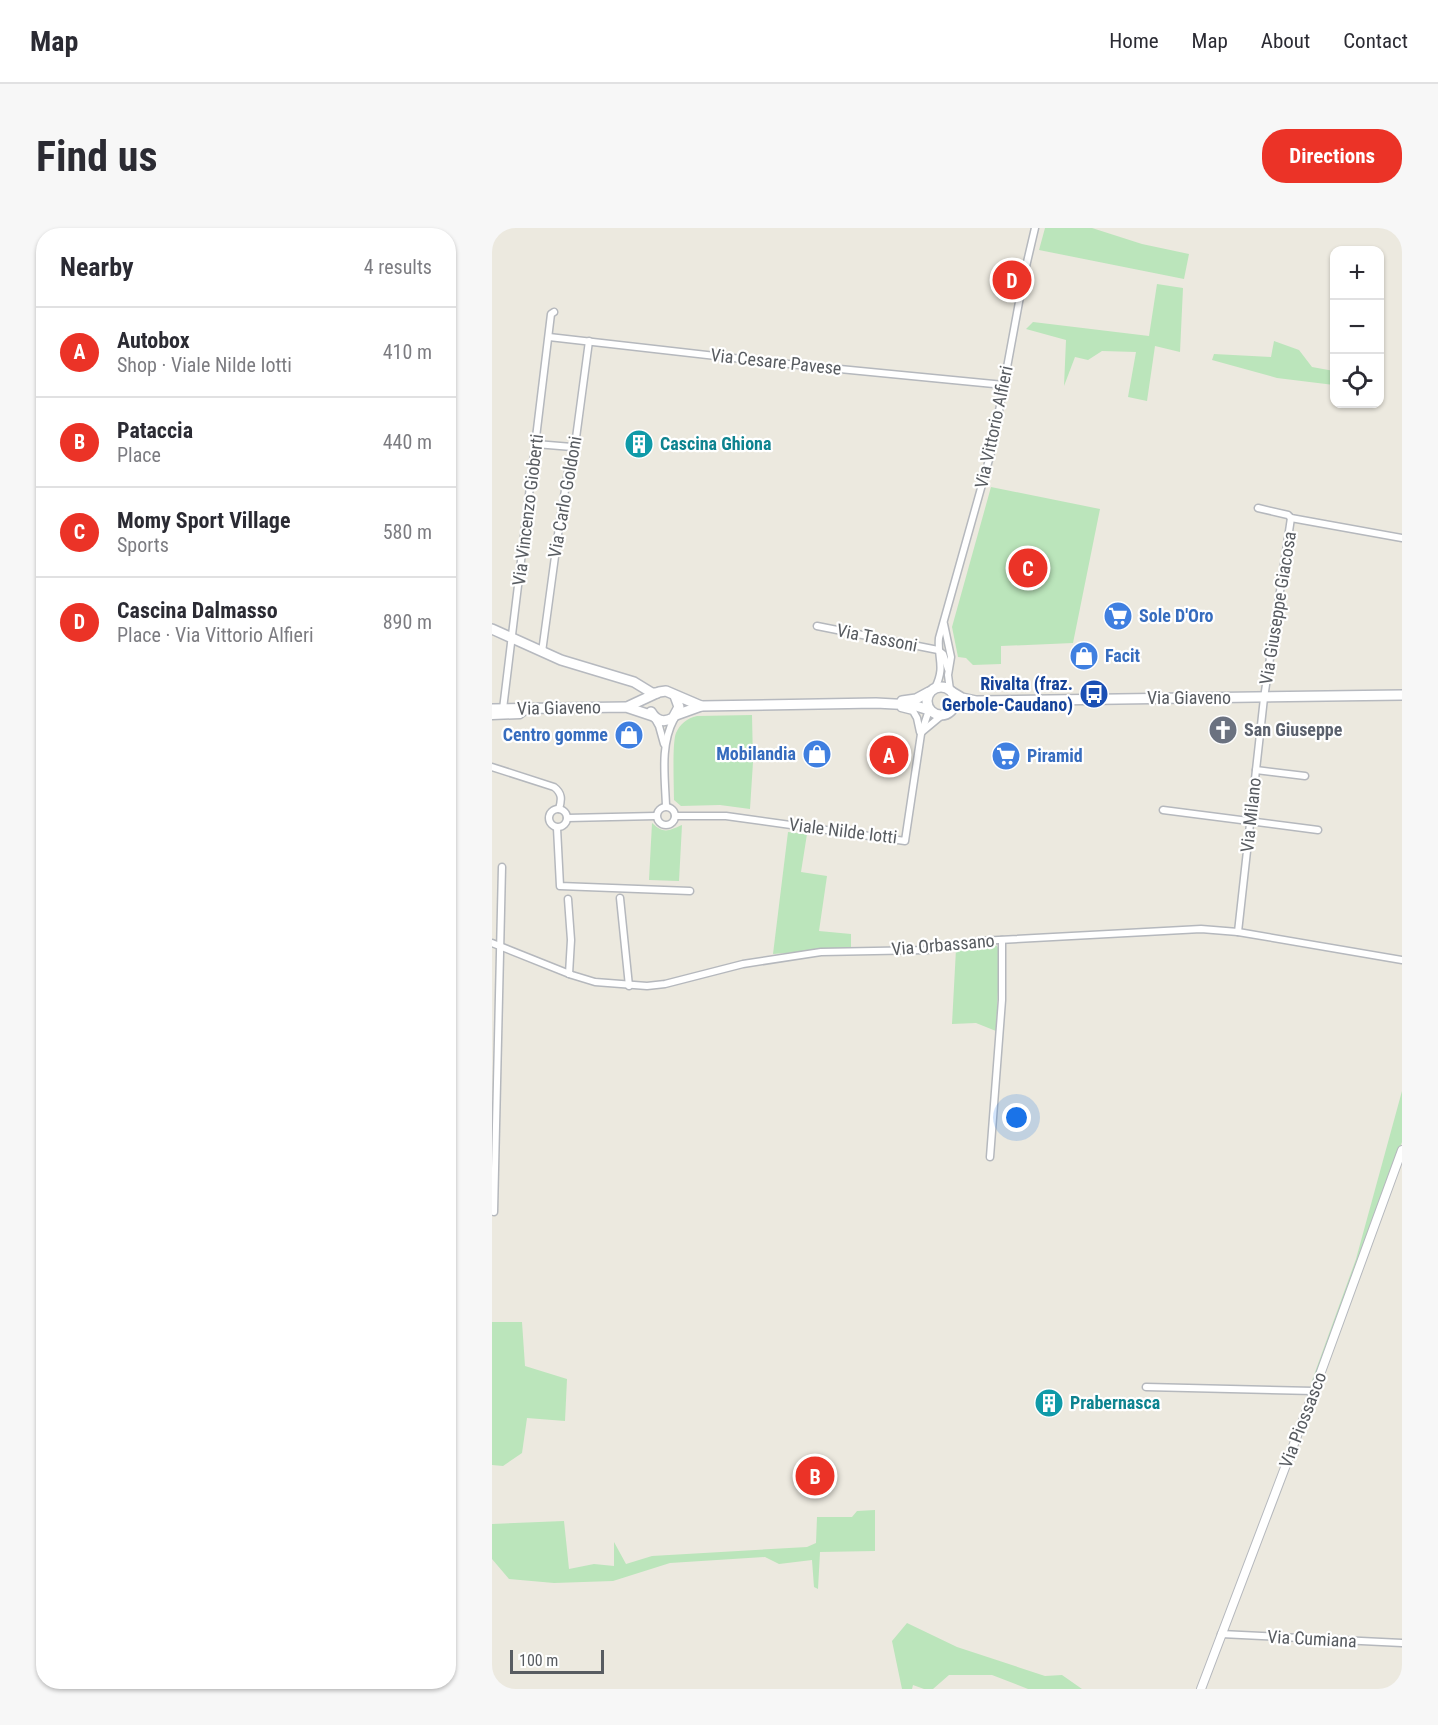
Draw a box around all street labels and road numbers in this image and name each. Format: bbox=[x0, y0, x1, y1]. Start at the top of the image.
street label: Via Cesare Pavese bbox=[710, 344, 842, 379]
street label: Via Vittorio Alfieri bbox=[970, 364, 1017, 490]
street label: Via Vincenzo Gioberti bbox=[508, 433, 547, 587]
street label: Via Carlo Goldoni bbox=[543, 434, 586, 559]
street label: Via Giuseppe Giacosa bbox=[1255, 530, 1300, 686]
street label: Via Tassoni bbox=[835, 619, 919, 656]
street label: Via Giaveno bbox=[1147, 687, 1231, 708]
street label: Via Giaveno bbox=[517, 696, 601, 719]
street label: Via Milano bbox=[1236, 776, 1265, 853]
street label: Viale Nilde Iotti bbox=[788, 813, 898, 848]
street label: Via Orbassano bbox=[890, 930, 995, 959]
street label: Via Piossasco bbox=[1275, 1369, 1330, 1471]
street label: Via Cumiana bbox=[1267, 1626, 1357, 1651]

